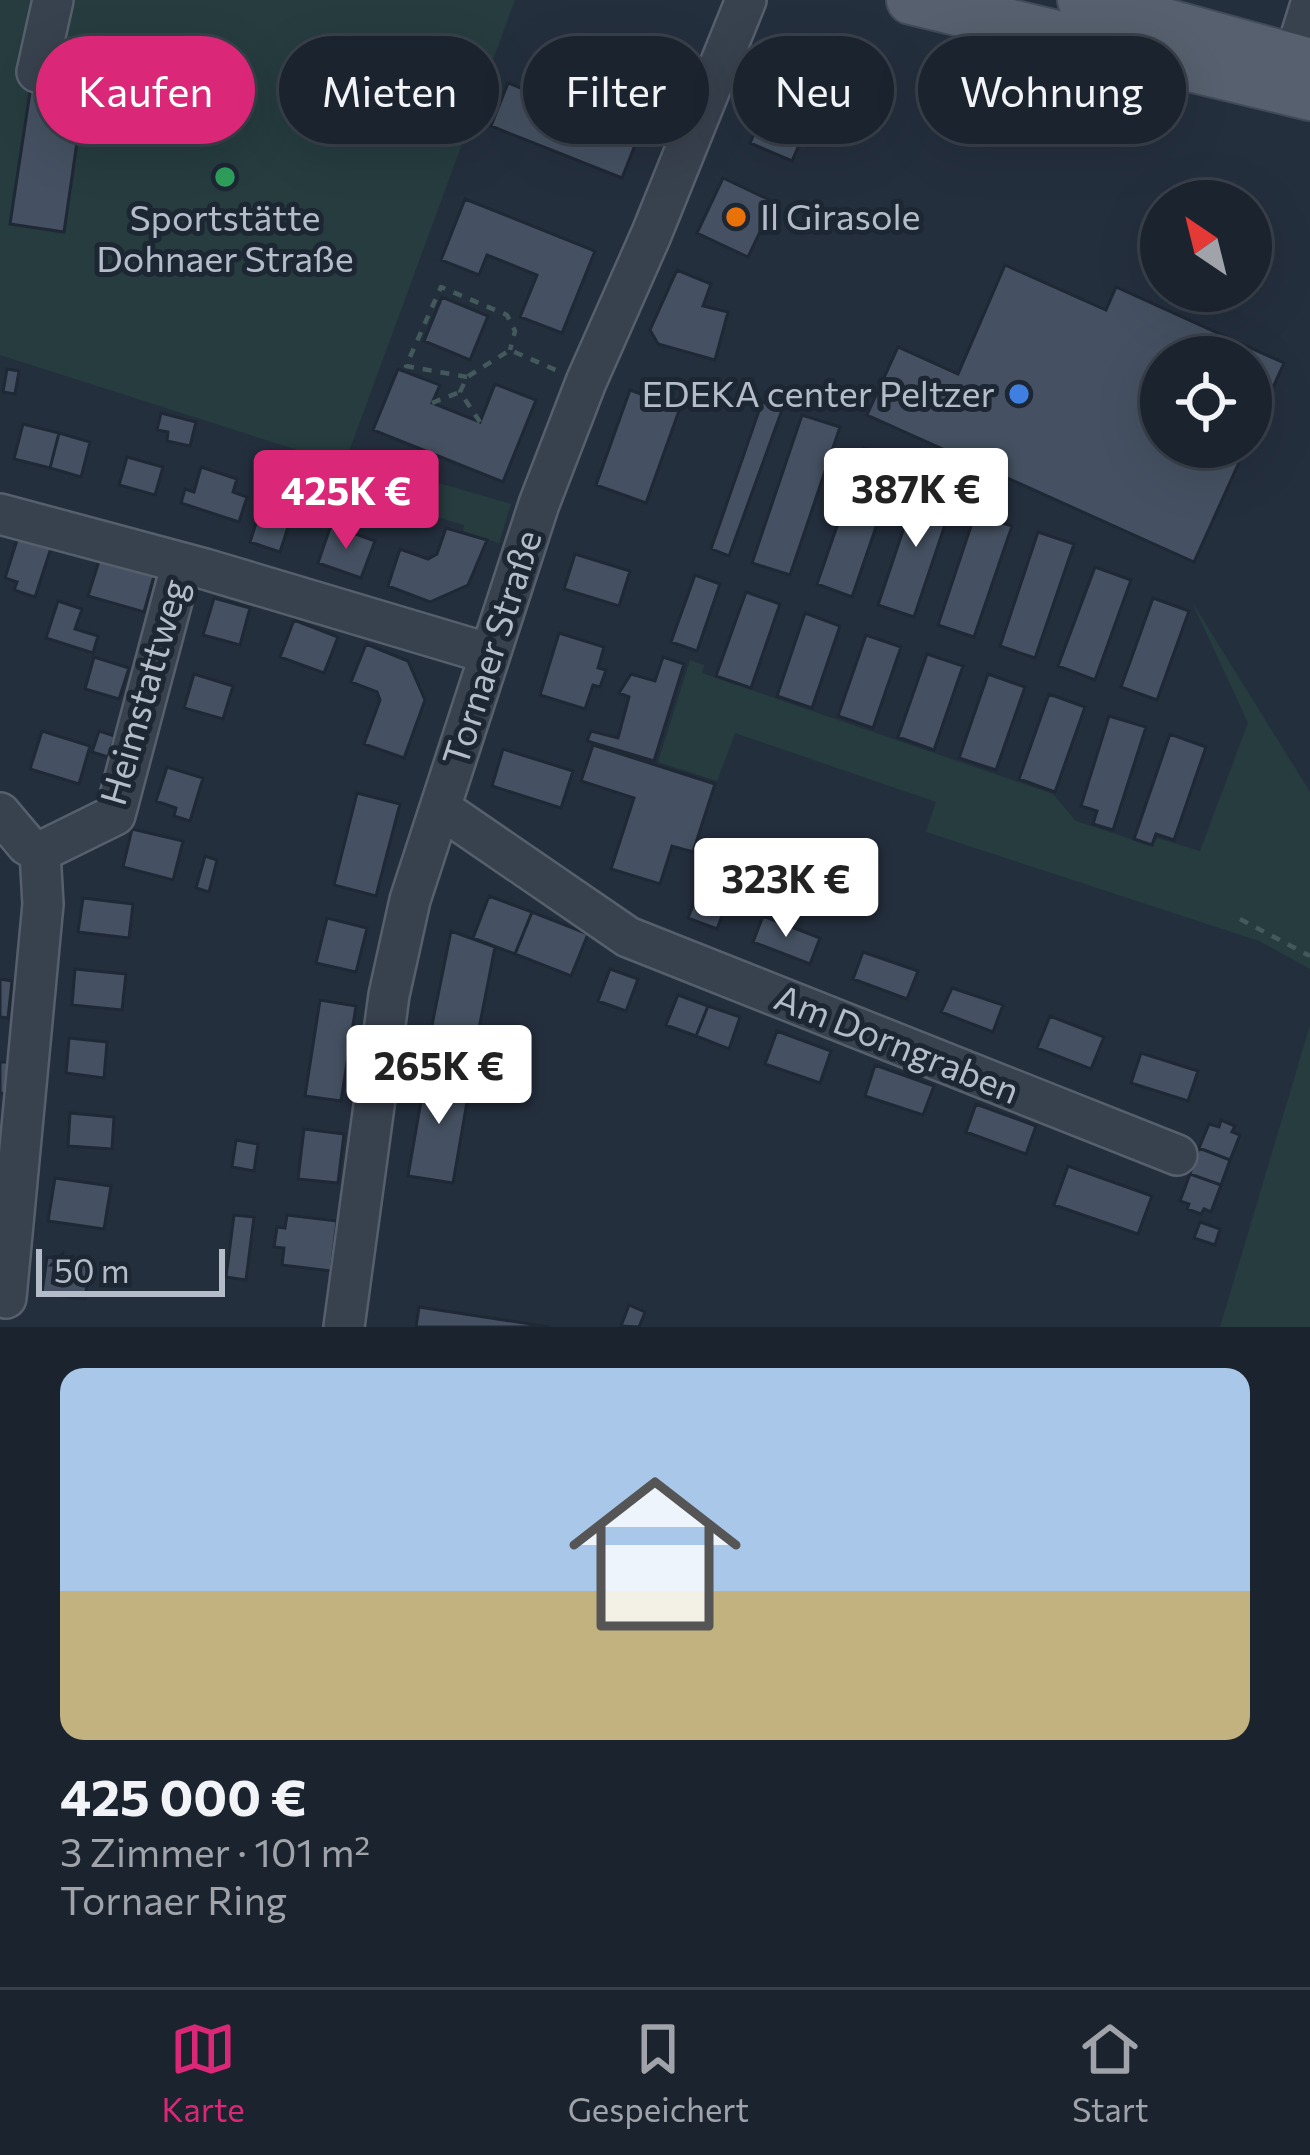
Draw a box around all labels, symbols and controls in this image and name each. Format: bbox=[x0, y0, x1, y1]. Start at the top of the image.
chip: Kaufen bbox=[36, 36, 255, 144]
chip: Mieten bbox=[279, 36, 499, 144]
chip: Filter bbox=[523, 36, 709, 144]
chip: Neu bbox=[733, 36, 894, 144]
chip: Wohnung bbox=[918, 36, 1186, 144]
marker: Sportstätte Dohnaer Straße bbox=[212, 164, 238, 190]
north arrow bbox=[1140, 180, 1272, 312]
map controls bbox=[1140, 180, 1272, 468]
place label: Il Girasole bbox=[760, 193, 921, 237]
place label: Sportstätte Dohnaer Straße bbox=[96, 194, 354, 279]
marker: Il Girasole bbox=[723, 204, 749, 230]
button: locate bbox=[1140, 336, 1272, 468]
place label: EDEKA center Peltzer bbox=[642, 370, 995, 414]
marker: EDEKA center Peltzer bbox=[1006, 381, 1032, 407]
pin: 387K € bbox=[818, 448, 1014, 550]
pin: 425K € bbox=[248, 450, 444, 552]
text: 387K € bbox=[851, 463, 981, 511]
text: 425K € bbox=[281, 465, 411, 513]
street label: Tornaer Straße bbox=[431, 524, 549, 771]
street label: Heimstattweg bbox=[89, 574, 195, 809]
pin: 323K € bbox=[688, 838, 884, 940]
text: 323K € bbox=[721, 853, 851, 901]
street label: Am Dorngraben bbox=[769, 973, 1026, 1111]
pin: 265K € bbox=[341, 1025, 537, 1127]
text: 265K € bbox=[374, 1040, 504, 1088]
scale bar bbox=[36, 1243, 225, 1296]
text: 50 m bbox=[54, 1249, 130, 1290]
icon: home bbox=[547, 1446, 763, 1662]
text: 425 000 € bbox=[60, 1764, 307, 1827]
text: 3 Zimmer · 101 m² bbox=[60, 1827, 370, 1875]
text: Tornaer Ring bbox=[60, 1875, 287, 1923]
tab: Karte bbox=[161, 2016, 245, 2129]
tab: Gespeichert bbox=[568, 2016, 749, 2129]
tab: Start bbox=[1072, 2016, 1149, 2129]

